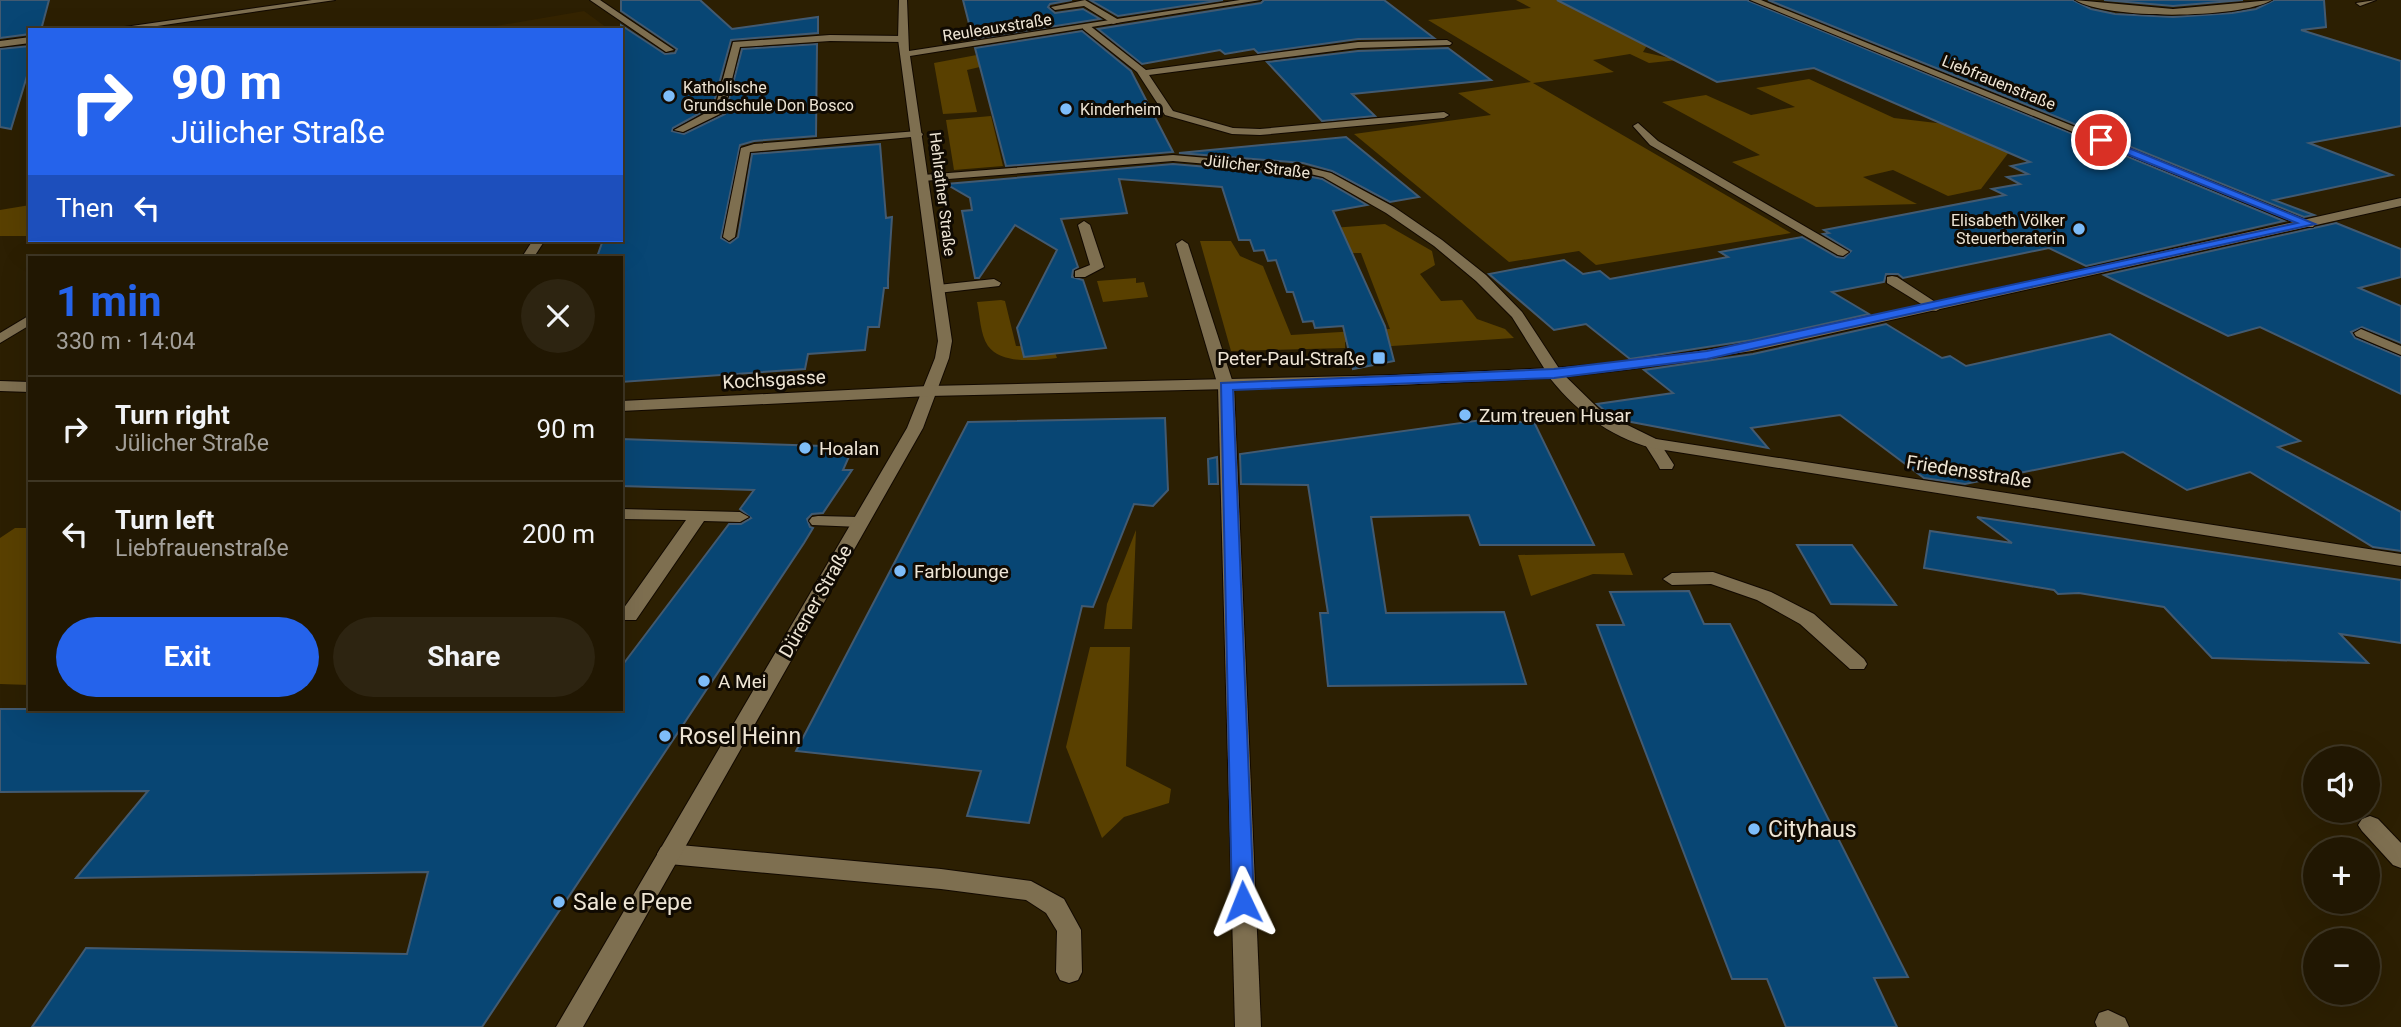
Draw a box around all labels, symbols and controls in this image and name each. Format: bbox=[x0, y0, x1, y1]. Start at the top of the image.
street label: Reuleauxstraße bbox=[941, 9, 1053, 46]
street label: Liebfrauenstraße bbox=[1939, 51, 2058, 114]
text: 90 m bbox=[171, 54, 282, 111]
icon: right bbox=[56, 56, 147, 147]
place label: Katholische Grundschule Don Bosco bbox=[683, 78, 854, 115]
marker: Katholische Grundschule Don Bosco bbox=[661, 88, 677, 104]
place label: Kinderheim bbox=[1080, 100, 1161, 119]
marker: Kinderheim bbox=[1058, 101, 1074, 117]
pin bbox=[2071, 110, 2131, 170]
text: Jülicher Straße bbox=[171, 113, 385, 151]
icon: arrive bbox=[2082, 121, 2120, 159]
street label: Hehlrather Straße bbox=[925, 131, 960, 257]
street label: Jülicher Straße bbox=[1203, 151, 1311, 182]
icon: left bbox=[128, 189, 166, 227]
text: Then bbox=[56, 193, 114, 223]
place label: Elisabeth Völker Steuerberaterin bbox=[1951, 211, 2066, 248]
marker: Elisabeth Völker Steuerberaterin bbox=[2071, 221, 2087, 237]
text: 1 min bbox=[56, 277, 162, 326]
button: close bbox=[521, 279, 595, 353]
text: 330 m · 14:04 bbox=[56, 328, 195, 355]
place label: Peter-Paul-Straße bbox=[1217, 347, 1365, 370]
marker: Peter-Paul-Straße bbox=[1371, 350, 1387, 366]
street label: Kochsgasse bbox=[722, 365, 826, 394]
text: Turn right bbox=[115, 400, 230, 430]
place label: Zum treuen Husar bbox=[1479, 404, 1632, 427]
marker: Zum treuen Husar bbox=[1457, 407, 1473, 423]
icon: right bbox=[56, 410, 94, 448]
text: 90 m bbox=[537, 414, 595, 444]
text: Jülicher Straße bbox=[115, 430, 269, 457]
place label: Hoalan bbox=[819, 437, 879, 460]
marker: Hoalan bbox=[797, 440, 813, 456]
street label: Friedensstraße bbox=[1905, 450, 2033, 493]
text: Turn left bbox=[115, 505, 214, 535]
icon: left bbox=[56, 515, 94, 553]
text: 200 m bbox=[522, 519, 595, 549]
text: Liebfrauenstraße bbox=[115, 535, 289, 562]
street label: Dürener Straße bbox=[774, 541, 857, 662]
place label: Farblounge bbox=[914, 560, 1009, 583]
marker: Farblounge bbox=[892, 563, 908, 579]
button: Exit bbox=[56, 617, 319, 697]
button: Share bbox=[333, 617, 595, 697]
place label: A Mei bbox=[718, 670, 766, 693]
marker: A Mei bbox=[696, 673, 712, 689]
place label: Rosel Heinn bbox=[679, 723, 801, 750]
marker: Rosel Heinn bbox=[657, 728, 673, 744]
map controls bbox=[2303, 746, 2380, 1005]
button: sound bbox=[2303, 746, 2380, 823]
place label: Cityhaus bbox=[1768, 816, 1857, 843]
marker: Cityhaus bbox=[1746, 821, 1762, 837]
button: + bbox=[2303, 837, 2380, 914]
position arrow bbox=[1206, 865, 1280, 939]
place label: Sale e Pepe bbox=[573, 889, 692, 916]
marker: Sale e Pepe bbox=[551, 894, 567, 910]
button: − bbox=[2303, 928, 2380, 1005]

